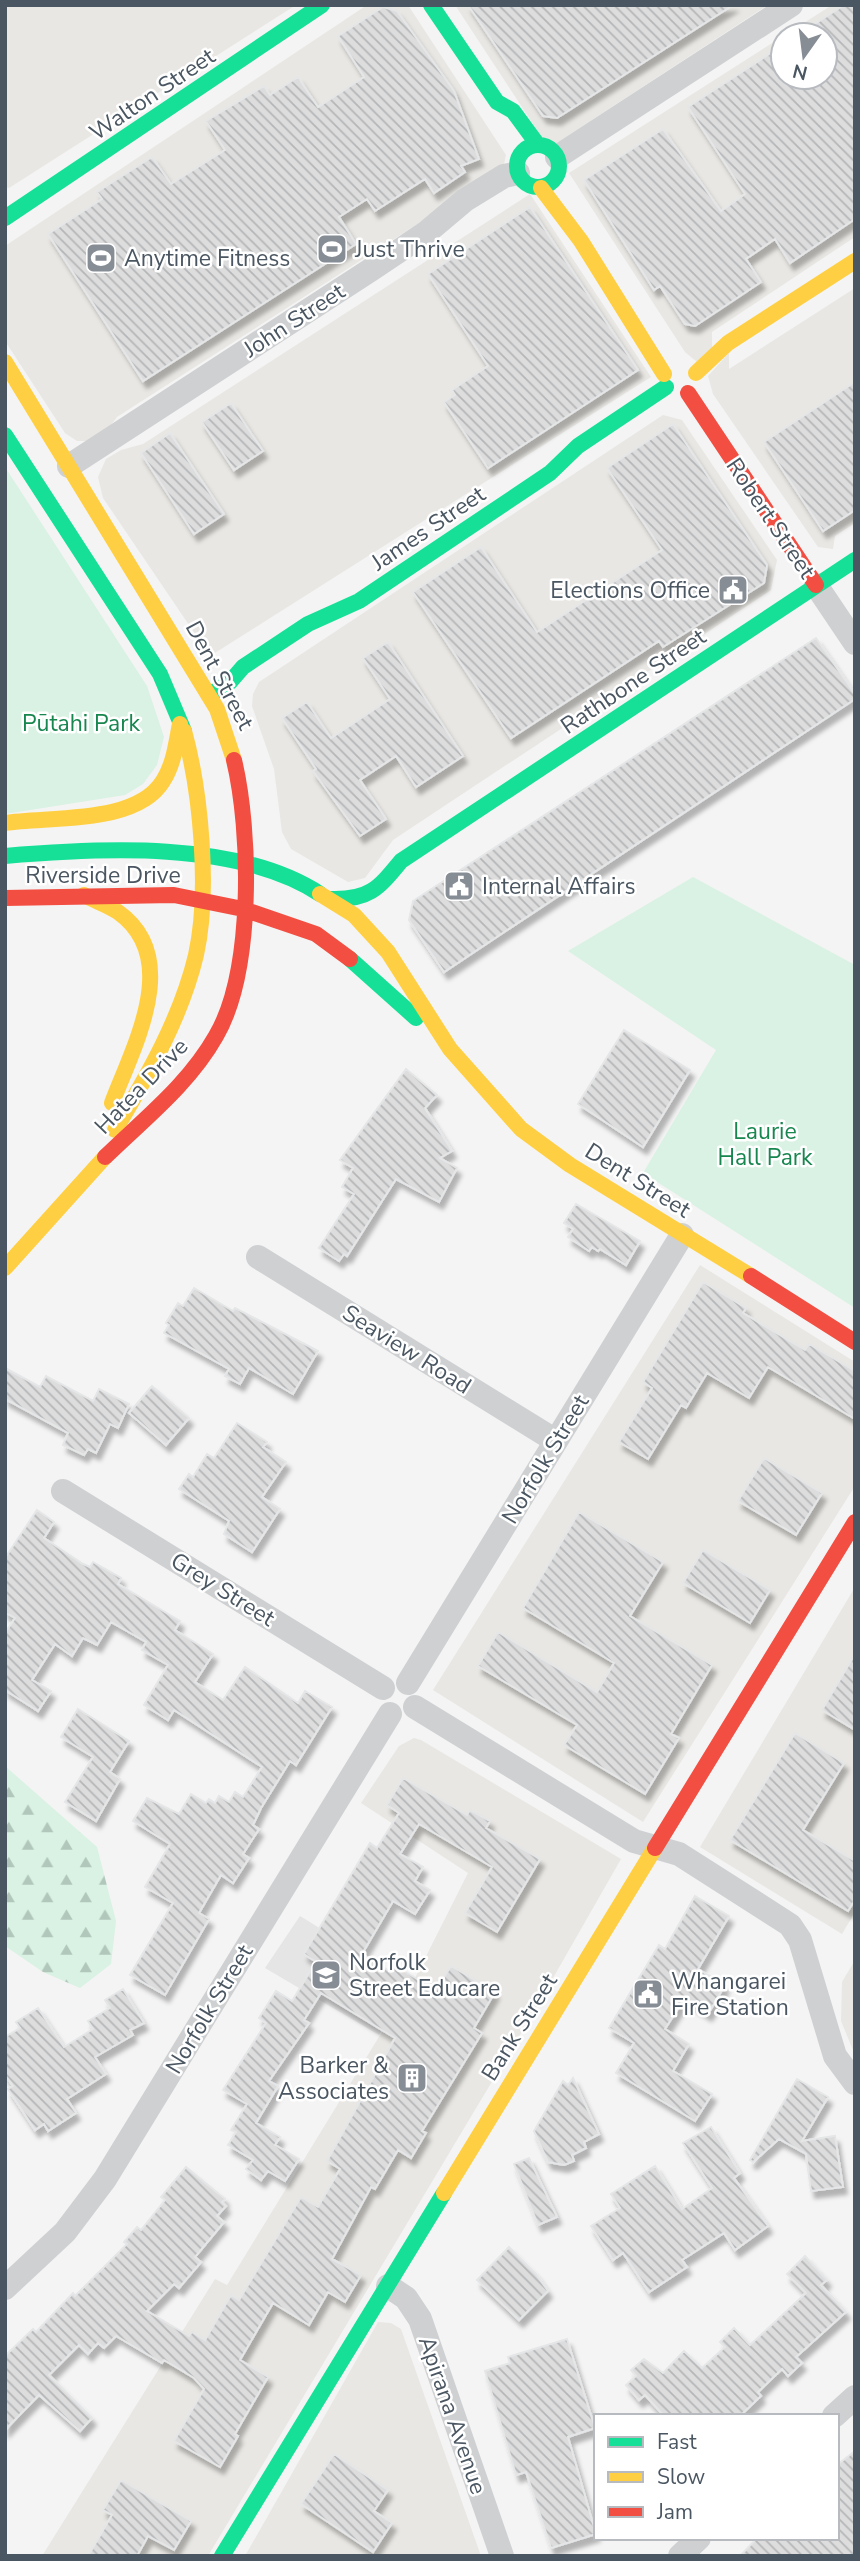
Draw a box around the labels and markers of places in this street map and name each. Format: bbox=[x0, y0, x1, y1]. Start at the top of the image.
sports icon: Just Thrive bbox=[315, 232, 349, 266]
place label: Just Thrive bbox=[354, 234, 465, 265]
sports icon: Anytime Fitness bbox=[84, 241, 118, 275]
place label: Anytime Fitness bbox=[124, 243, 290, 274]
public building icon: Elections Office bbox=[716, 573, 750, 607]
place label: Elections Office bbox=[550, 575, 710, 606]
public building icon: Internal Affairs bbox=[442, 869, 476, 903]
place label: Internal Affairs bbox=[482, 871, 635, 902]
place label: Norfolk Street Educare bbox=[349, 1947, 500, 2004]
school or university icon: Norfolk Street Educare bbox=[309, 1958, 343, 1992]
place label: Whangarei Fire Station bbox=[671, 1966, 789, 2023]
public building icon: Whangarei Fire Station bbox=[631, 1977, 665, 2011]
place label: Barker & Associates bbox=[278, 2050, 389, 2107]
building icon: Barker & Associates bbox=[395, 2061, 429, 2095]

